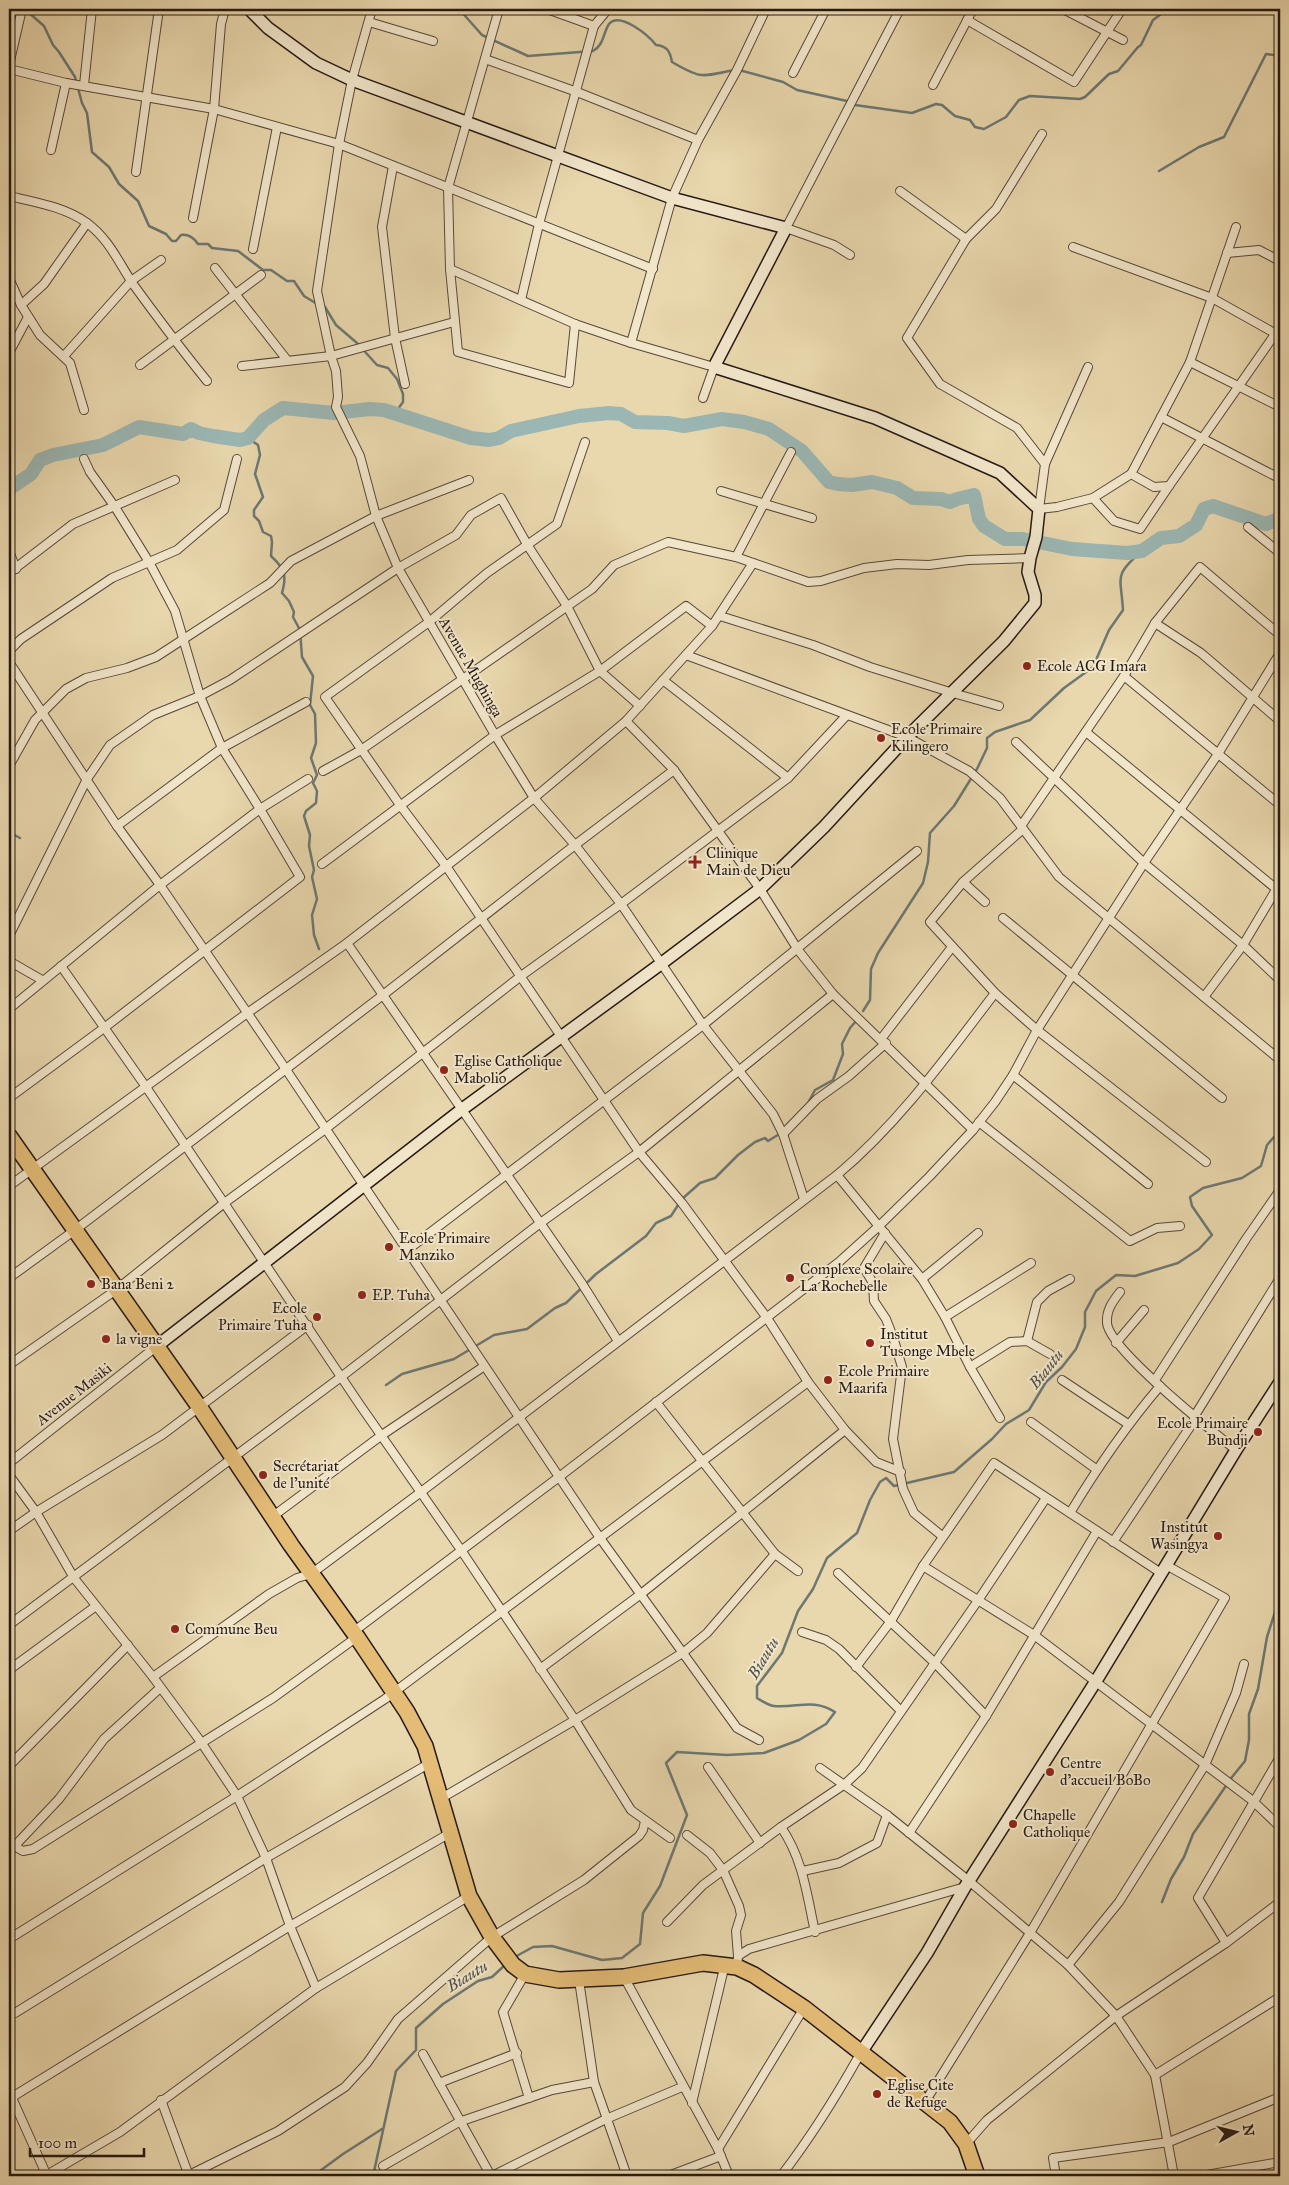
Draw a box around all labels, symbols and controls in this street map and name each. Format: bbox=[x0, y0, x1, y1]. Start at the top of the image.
street label: Avenue Mughinga bbox=[435, 613, 507, 721]
place label: Ecole ACG Imara bbox=[1037, 657, 1147, 675]
marker: Ecole ACG Imara bbox=[1021, 660, 1033, 672]
place label: Ecole Primaire Kilingero bbox=[891, 720, 982, 755]
marker: Ecole Primaire Kilingero bbox=[875, 732, 887, 744]
place label: Clinique Main de Dieu bbox=[706, 844, 790, 879]
marker: Clinique Main de Dieu bbox=[688, 855, 702, 869]
place label: Eglise Catholique Mabolio bbox=[454, 1052, 562, 1087]
marker: Eglise Catholique Mabolio bbox=[438, 1064, 450, 1076]
place label: Ecole Primaire Manziko bbox=[399, 1229, 490, 1264]
marker: Ecole Primaire Manziko bbox=[383, 1241, 395, 1253]
place label: Complexe Scolaire La Rochebelle bbox=[800, 1260, 913, 1295]
marker: Complexe Scolaire La Rochebelle bbox=[784, 1272, 796, 1284]
place label: Bana Beni 2 bbox=[101, 1275, 175, 1293]
marker: Bana Beni 2 bbox=[85, 1278, 97, 1290]
place label: EP. Tuha bbox=[372, 1286, 430, 1304]
marker: EP. Tuha bbox=[356, 1289, 368, 1301]
place label: Ecole Primaire Tuha bbox=[218, 1299, 308, 1334]
marker: Ecole Primaire Tuha bbox=[311, 1311, 323, 1323]
place label: Institut Tusonge Mbele bbox=[880, 1325, 975, 1360]
place label: la vigne bbox=[116, 1330, 162, 1348]
marker: la vigne bbox=[100, 1333, 112, 1345]
marker: Institut Tusonge Mbele bbox=[864, 1337, 876, 1349]
water label: Biautu bbox=[1024, 1346, 1067, 1393]
street label: Avenue Masiki bbox=[32, 1359, 115, 1430]
place label: Ecole Primaire Maarifa bbox=[838, 1362, 929, 1397]
marker: Ecole Primaire Maarifa bbox=[822, 1374, 834, 1386]
place label: Ecole Primaire Bundji bbox=[1157, 1414, 1248, 1449]
marker: Ecole Primaire Bundji bbox=[1252, 1426, 1264, 1438]
place label: Secrétariat de l'unité bbox=[273, 1457, 340, 1492]
marker: Secrétariat de l'unité bbox=[257, 1469, 269, 1481]
place label: Institut Wasingya bbox=[1150, 1518, 1209, 1553]
marker: Institut Wasingya bbox=[1212, 1530, 1224, 1542]
place label: Commune Beu bbox=[185, 1620, 278, 1638]
marker: Commune Beu bbox=[169, 1623, 181, 1635]
water label: Biautu bbox=[743, 1634, 783, 1683]
place label: Centre d'accueil BoBo bbox=[1060, 1754, 1151, 1789]
marker: Centre d'accueil BoBo bbox=[1044, 1766, 1056, 1778]
place label: Chapelle Catholique bbox=[1023, 1806, 1090, 1842]
marker: Chapelle Catholique bbox=[1007, 1818, 1019, 1830]
water label: Biautu bbox=[442, 1956, 491, 1996]
place label: Eglise Cite de Refuge bbox=[887, 2076, 954, 2111]
marker: Eglise Cite de Refuge bbox=[871, 2088, 883, 2100]
north arrow bbox=[1212, 2108, 1262, 2158]
text: N bbox=[1239, 2123, 1258, 2137]
scale bar bbox=[30, 2125, 144, 2157]
text: 100 m bbox=[38, 2134, 78, 2152]

